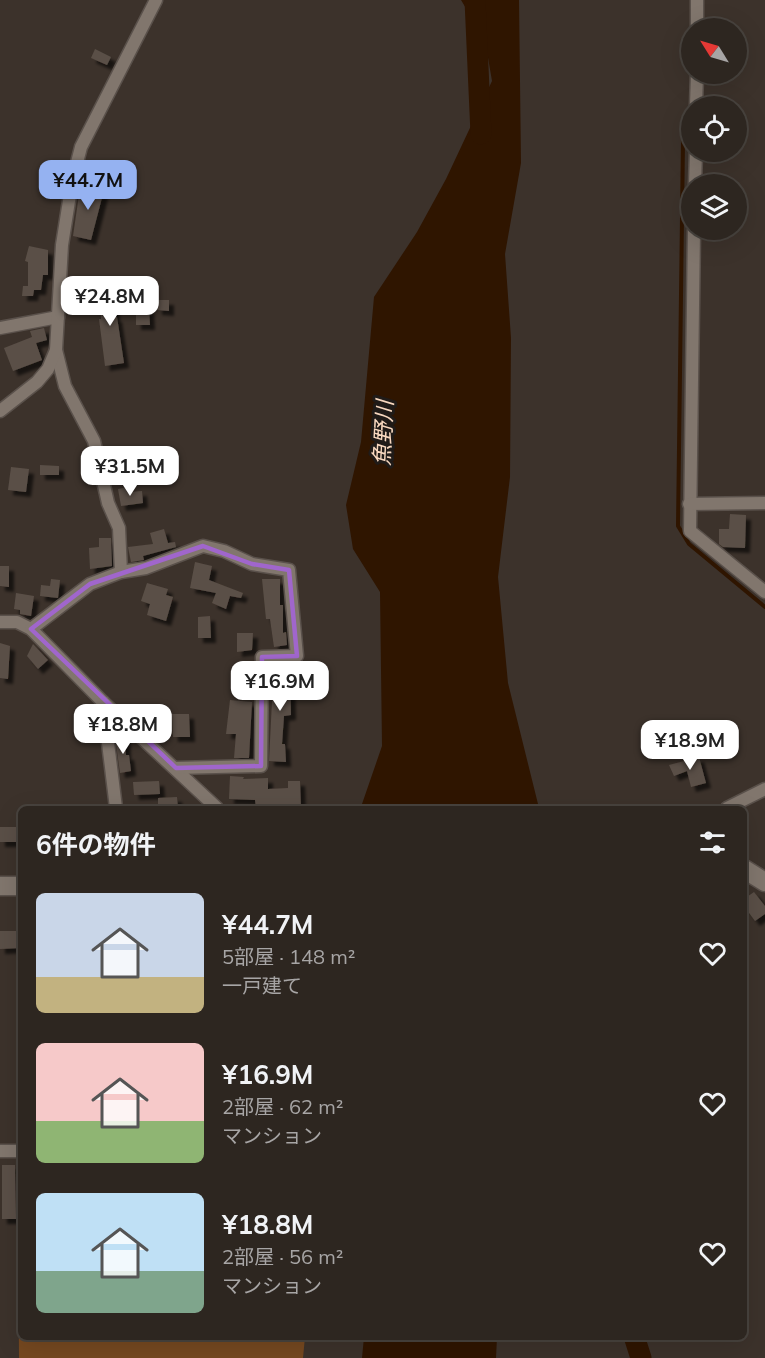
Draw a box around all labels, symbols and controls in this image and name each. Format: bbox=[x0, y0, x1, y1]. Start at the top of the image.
north arrow bbox=[681, 18, 747, 84]
map controls bbox=[681, 18, 747, 240]
button: locate bbox=[681, 96, 747, 162]
pin: ¥44.7M bbox=[39, 160, 137, 211]
text: ¥44.7M bbox=[53, 167, 123, 192]
button: layers bbox=[681, 174, 747, 240]
pin: ¥24.8M bbox=[61, 276, 159, 327]
text: ¥24.8M bbox=[75, 283, 145, 308]
water label: 魚野川 bbox=[367, 397, 399, 467]
pin: ¥31.5M bbox=[81, 446, 179, 497]
text: ¥31.5M bbox=[95, 453, 165, 478]
pin: ¥16.9M bbox=[231, 661, 329, 712]
text: ¥16.9M bbox=[245, 668, 315, 693]
pin: ¥18.8M bbox=[74, 704, 172, 755]
text: ¥18.8M bbox=[88, 711, 158, 736]
pin: ¥18.9M bbox=[641, 720, 739, 771]
text: ¥18.9M bbox=[655, 727, 725, 752]
icon: filters bbox=[696, 826, 729, 859]
text: 6件の物件 bbox=[36, 828, 156, 861]
text: ¥44.7M bbox=[222, 908, 313, 941]
icon: home bbox=[84, 917, 156, 989]
icon: heart bbox=[696, 937, 729, 970]
text: 5部屋 · 148 m² bbox=[222, 944, 355, 969]
text: 一戸建て bbox=[222, 973, 302, 998]
text: ¥16.9M bbox=[222, 1058, 313, 1091]
icon: home bbox=[84, 1067, 156, 1139]
icon: heart bbox=[696, 1087, 729, 1120]
text: 2部屋 · 62 m² bbox=[222, 1094, 343, 1119]
text: マンション bbox=[222, 1123, 322, 1148]
text: ¥18.8M bbox=[222, 1208, 313, 1241]
icon: home bbox=[84, 1217, 156, 1289]
icon: heart bbox=[696, 1237, 729, 1270]
text: 2部屋 · 56 m² bbox=[222, 1244, 343, 1269]
text: マンション bbox=[222, 1273, 322, 1298]

